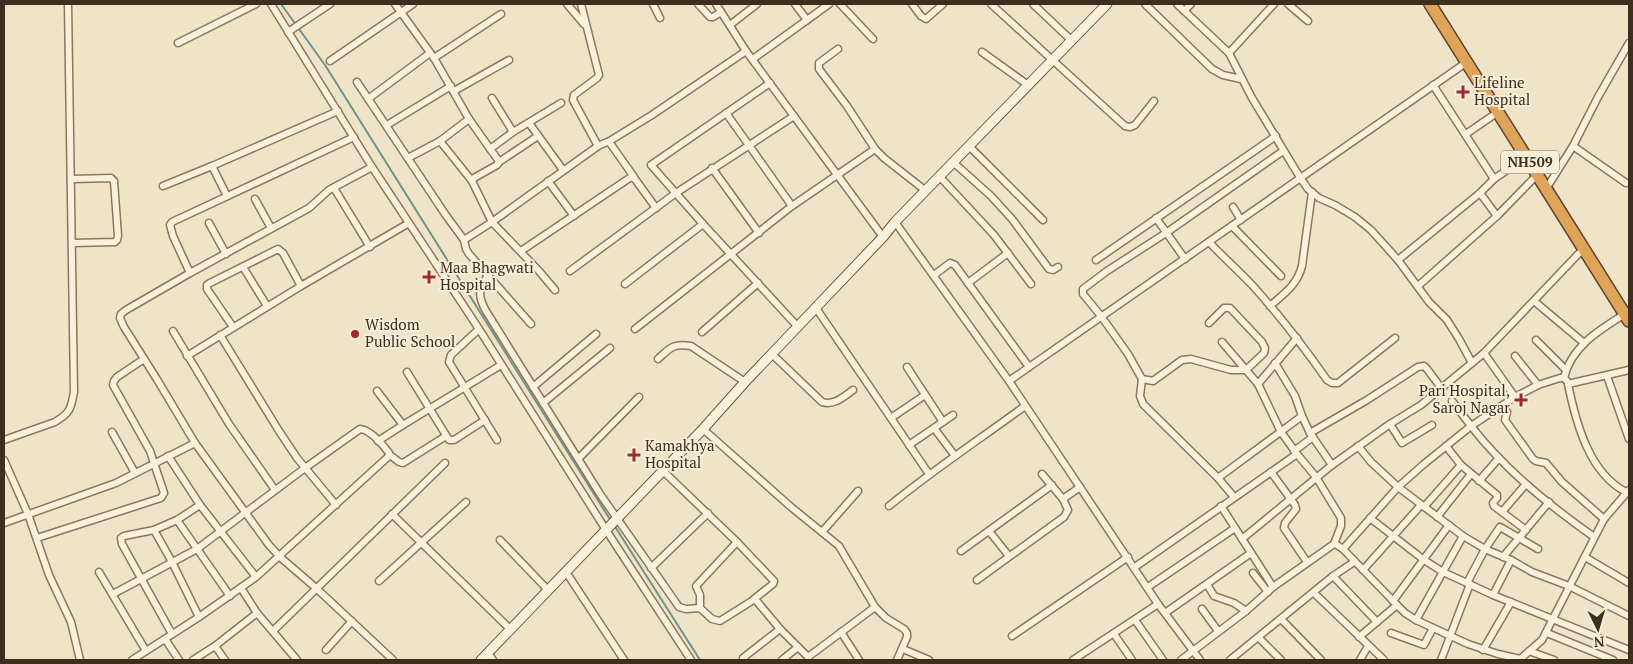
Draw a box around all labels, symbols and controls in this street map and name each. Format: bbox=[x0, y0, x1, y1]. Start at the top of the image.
place label: Lifeline Hospital bbox=[1474, 72, 1530, 109]
marker: Lifeline Hospital bbox=[1456, 85, 1470, 99]
road number: NH509 bbox=[1501, 150, 1559, 173]
place label: Maa Bhagwati Hospital bbox=[440, 257, 534, 294]
marker: Maa Bhagwati Hospital bbox=[422, 270, 436, 284]
place label: Wisdom Public School bbox=[365, 314, 455, 351]
marker: Wisdom Public School bbox=[349, 328, 361, 340]
place label: Pari Hospital, Saroj Nagar bbox=[1419, 380, 1510, 417]
marker: Pari Hospital, Saroj Nagar bbox=[1514, 393, 1528, 407]
place label: Kamakhya Hospital bbox=[645, 435, 715, 472]
marker: Kamakhya Hospital bbox=[627, 448, 641, 462]
north arrow bbox=[1573, 604, 1623, 654]
text: N bbox=[1593, 633, 1605, 652]

